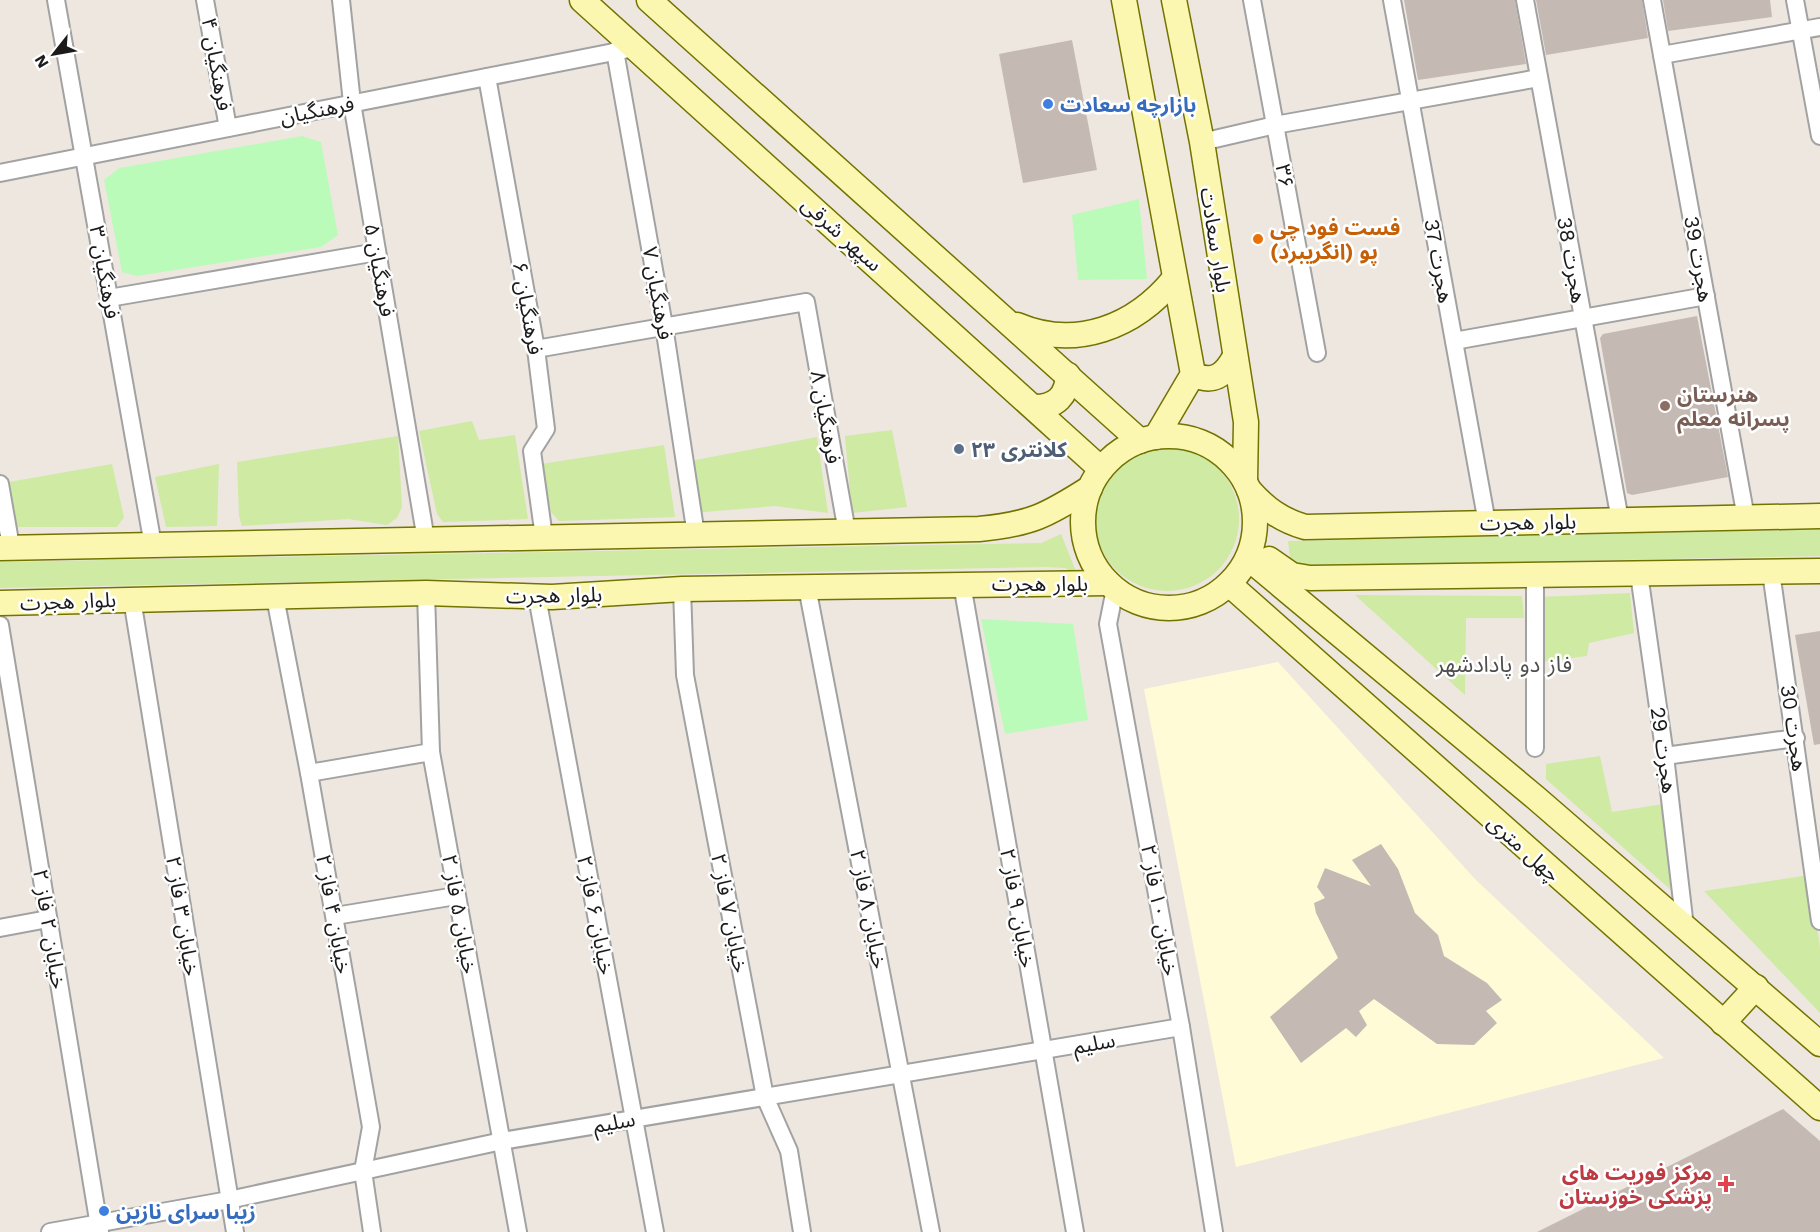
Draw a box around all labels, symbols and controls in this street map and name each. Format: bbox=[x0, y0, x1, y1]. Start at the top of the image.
street label: فرهنگیان ۴ bbox=[197, 15, 237, 113]
north arrow bbox=[24, 24, 84, 84]
text: N bbox=[30, 51, 53, 71]
street label: فرهنگیان bbox=[278, 91, 356, 129]
place label: بازارچه سعادت bbox=[1060, 92, 1196, 118]
marker: بازارچه سعادت bbox=[1041, 97, 1055, 111]
street label: ۳۶ bbox=[1271, 162, 1299, 190]
street label: بلوار سعادت bbox=[1195, 186, 1237, 294]
street label: سپهر شرقی bbox=[796, 191, 887, 277]
street label: هجرت 39 bbox=[1679, 214, 1719, 304]
place label: فست فود چی پو (انگریبرد) bbox=[1270, 215, 1400, 265]
street label: هجرت 38 bbox=[1552, 215, 1592, 305]
street label: هجرت 37 bbox=[1419, 217, 1459, 305]
street label: فرهنگیان ۵ bbox=[360, 221, 400, 319]
street label: فرهنگیان ۳ bbox=[85, 223, 125, 321]
marker: فست فود چی پو (انگریبرد) bbox=[1251, 232, 1265, 246]
street label: فرهنگیان ۷ bbox=[638, 244, 678, 342]
street label: فرهنگیان ۶ bbox=[508, 259, 548, 357]
street label: فرهنگیان ۸ bbox=[806, 368, 846, 466]
place label: هنرستان پسرانه معلم bbox=[1677, 382, 1790, 434]
marker: هنرستان پسرانه معلم bbox=[1658, 399, 1672, 413]
place label: کلانتری ۲۳ bbox=[971, 437, 1067, 462]
marker: کلانتری ۲۳ bbox=[952, 442, 966, 456]
street label: بلوار هجرت bbox=[1480, 509, 1576, 535]
street label: بلوار هجرت bbox=[992, 571, 1088, 596]
street label: بلوار هجرت bbox=[506, 582, 602, 608]
street label: بلوار هجرت bbox=[19, 587, 117, 615]
district label: فاز دو پادادشهر bbox=[1435, 652, 1572, 679]
street label: هجرت 30 bbox=[1776, 683, 1812, 773]
street label: هجرت 29 bbox=[1646, 705, 1682, 795]
street label: چهل متری bbox=[1482, 809, 1565, 888]
street label: خیابان ۱۰ فاز ۲ bbox=[1136, 842, 1184, 978]
street label: خیابان ۹ فاز ۲ bbox=[995, 846, 1041, 970]
street label: خیابان ۸ فاز ۲ bbox=[845, 847, 893, 971]
street label: خیابان ۷ فاز ۲ bbox=[706, 851, 754, 975]
street label: خیابان ۴ فاز ۲ bbox=[311, 852, 357, 976]
street label: خیابان ۵ فاز ۲ bbox=[437, 852, 483, 976]
street label: خیابان ۶ فاز ۲ bbox=[572, 853, 620, 977]
street label: خیابان ۳ فاز ۲ bbox=[161, 854, 205, 978]
street label: خیابان ۲ فاز ۲ bbox=[28, 867, 72, 991]
street label: سلیم bbox=[1071, 1027, 1118, 1062]
street label: سلیم bbox=[591, 1106, 638, 1141]
place label: مرکز فوریت های پزشکی خوزستان bbox=[1559, 1160, 1712, 1210]
marker: مرکز فوریت های پزشکی خوزستان bbox=[1717, 1175, 1735, 1193]
place label: زیبا سرای نازین bbox=[116, 1199, 256, 1224]
marker: زیبا سرای نازین bbox=[97, 1204, 111, 1218]

